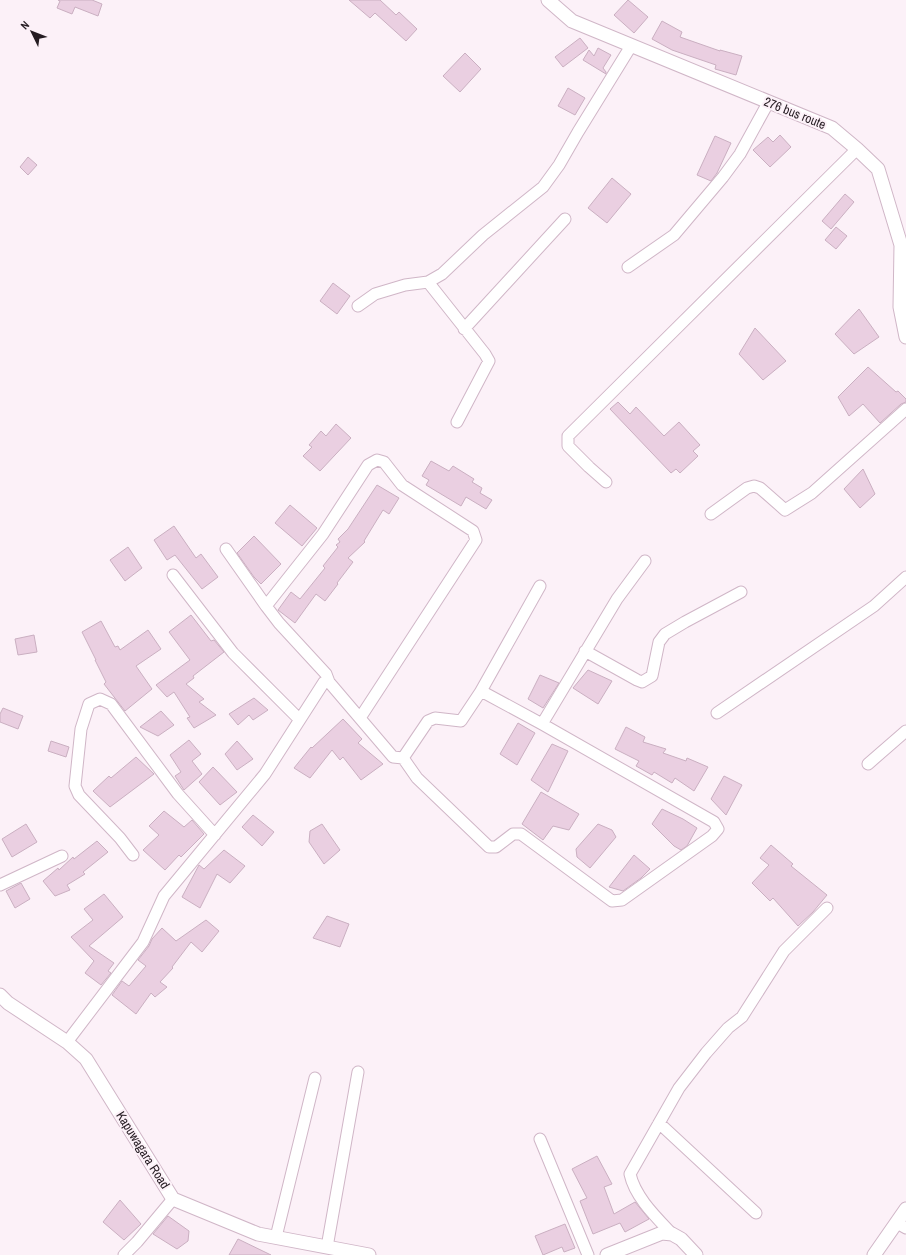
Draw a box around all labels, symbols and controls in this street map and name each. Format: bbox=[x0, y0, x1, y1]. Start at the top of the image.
north arrow bbox=[12, 12, 52, 52]
text: N bbox=[17, 18, 32, 32]
street label: 276 bus route bbox=[762, 93, 828, 133]
street label: Kapuwagara Road bbox=[112, 1108, 174, 1192]

